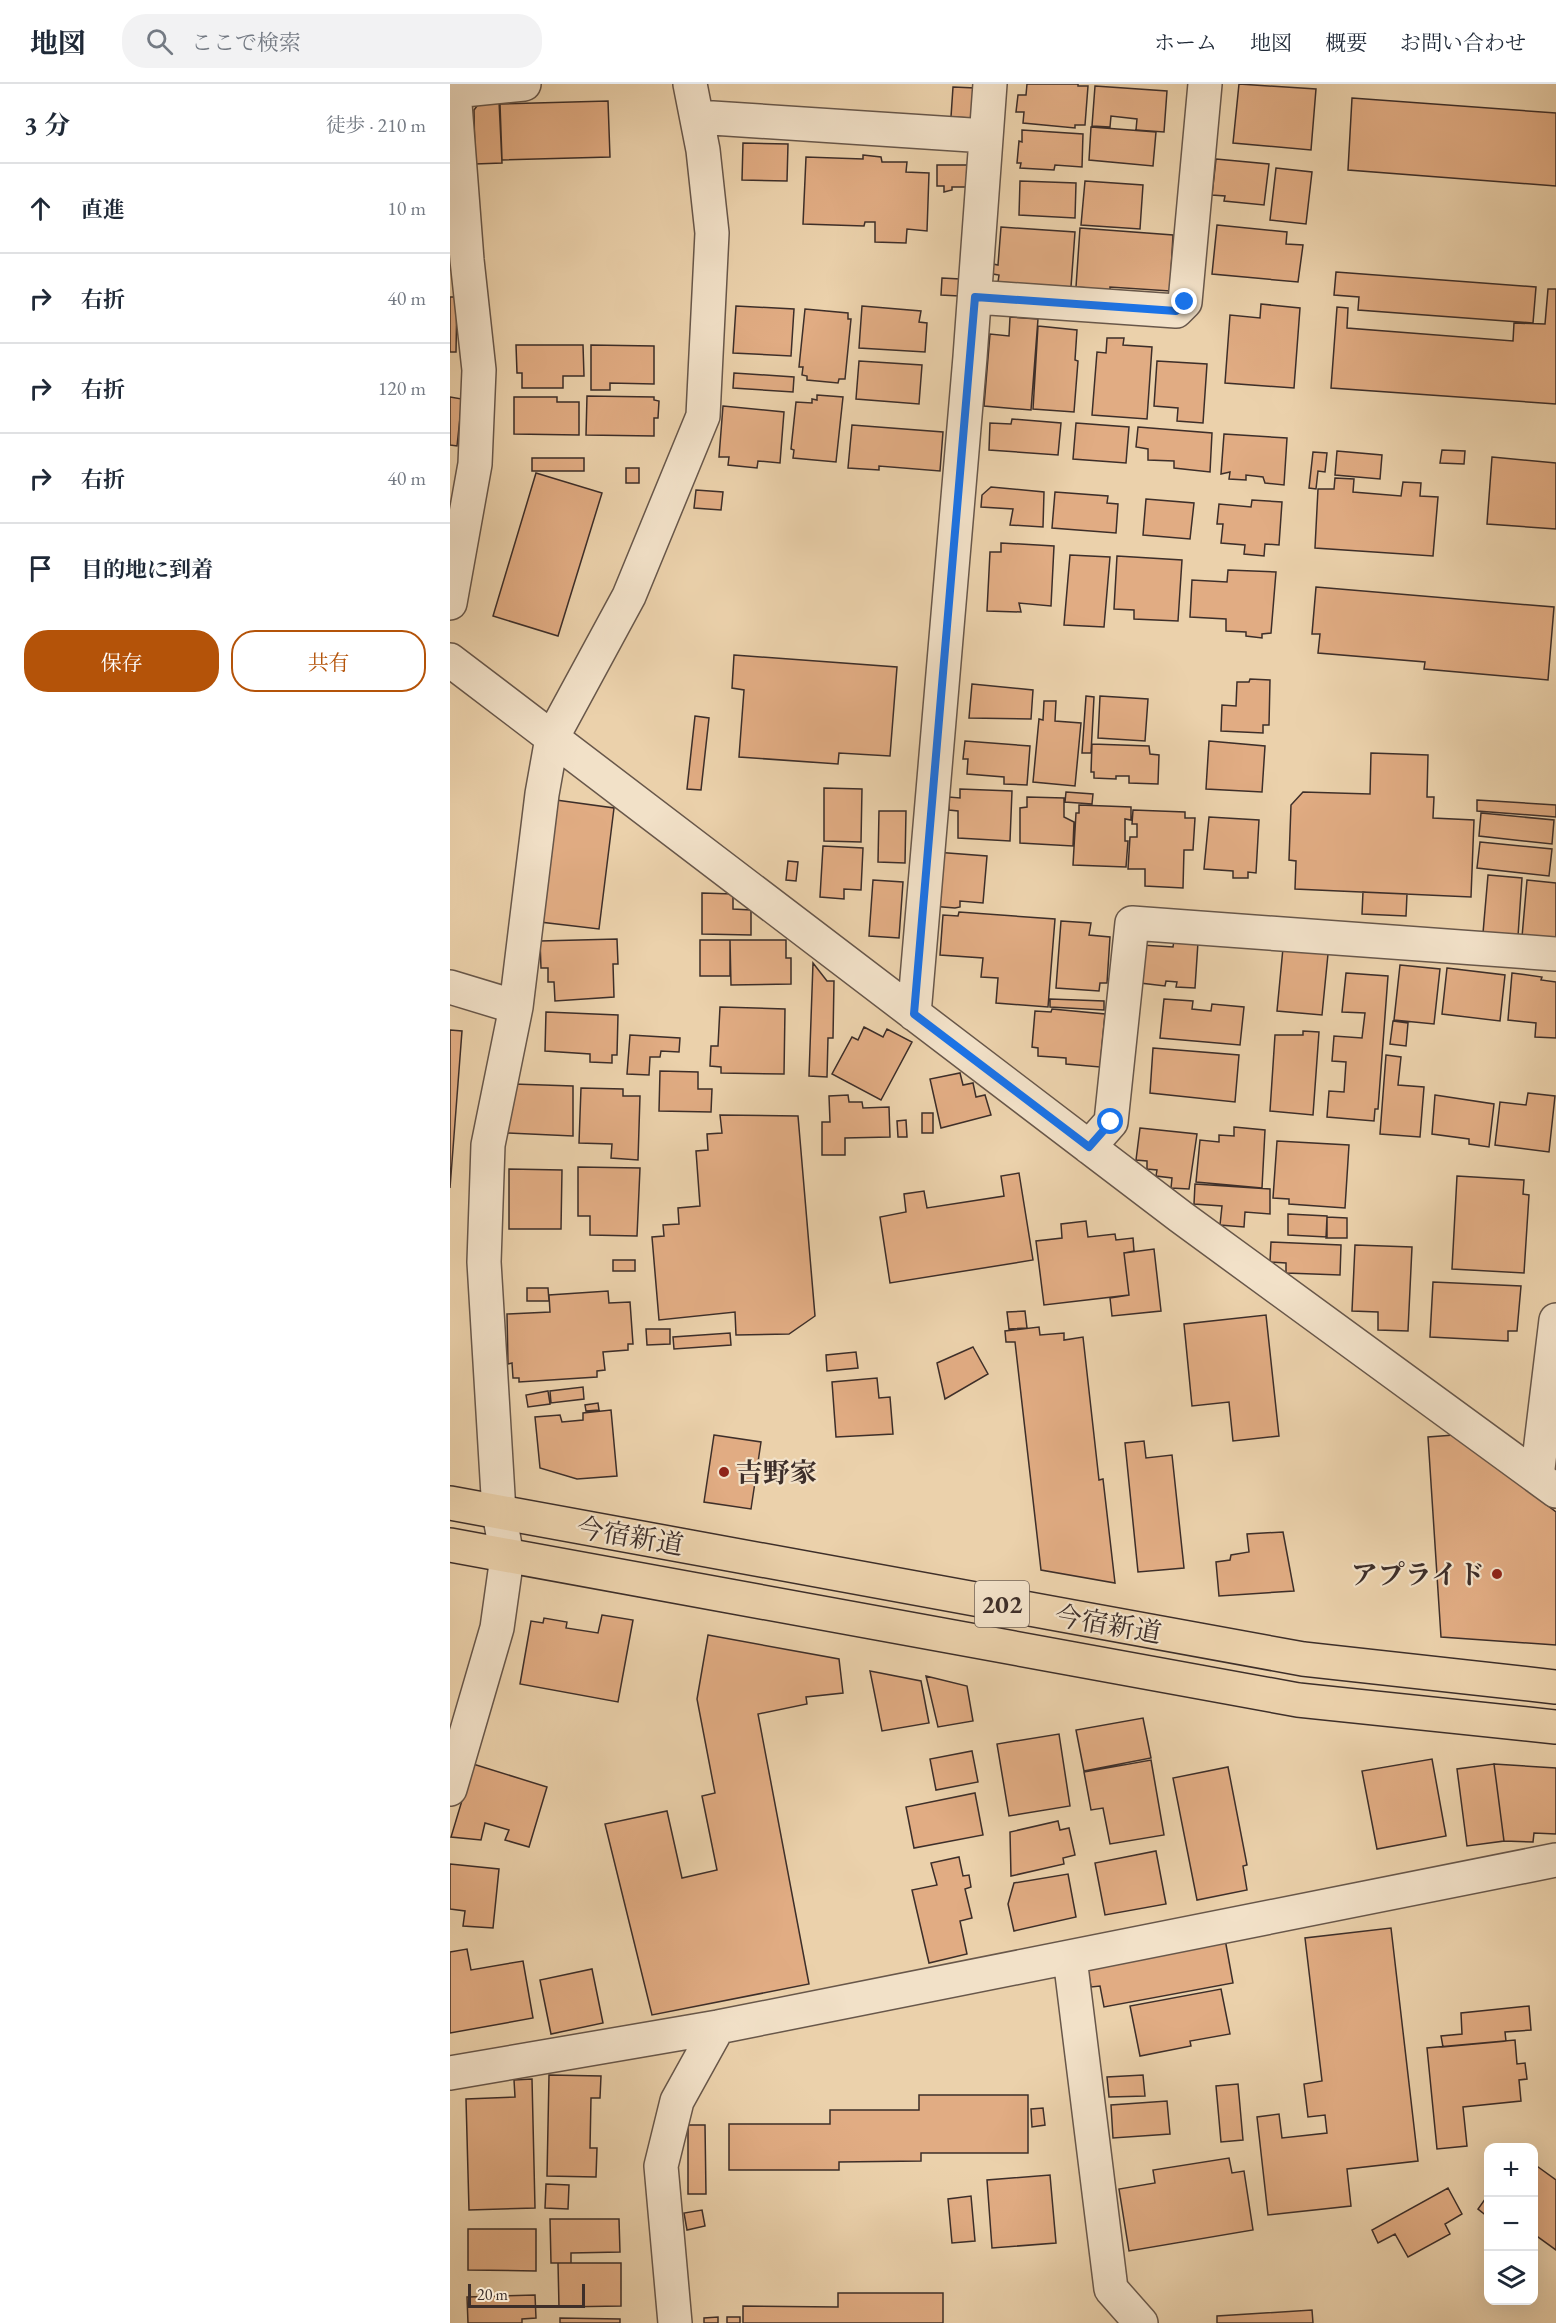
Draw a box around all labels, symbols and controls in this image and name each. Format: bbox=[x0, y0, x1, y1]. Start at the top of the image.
search box bbox=[122, 14, 542, 68]
text: 地図 bbox=[30, 25, 86, 61]
icon: search bbox=[143, 25, 176, 58]
text: ここで検索 bbox=[191, 28, 301, 57]
text: ホーム bbox=[1154, 29, 1217, 56]
text: 地図 bbox=[1250, 29, 1292, 56]
text: 概要 bbox=[1325, 29, 1367, 56]
text: お問い合わせ bbox=[1400, 29, 1526, 56]
text: 3 分 bbox=[24, 108, 70, 142]
text: 徒歩 · 210 m bbox=[326, 112, 426, 138]
icon: ahead bbox=[24, 192, 57, 225]
text: 直進 bbox=[81, 195, 125, 224]
text: 10 m bbox=[387, 195, 426, 221]
icon: right bbox=[24, 282, 57, 315]
text: 右折 bbox=[81, 285, 125, 314]
text: 40 m bbox=[387, 285, 426, 311]
route end bbox=[1171, 288, 1197, 314]
icon: right bbox=[24, 372, 57, 405]
text: 右折 bbox=[81, 375, 125, 404]
text: 120 m bbox=[378, 375, 426, 401]
icon: right bbox=[24, 462, 57, 495]
text: 右折 bbox=[81, 465, 125, 494]
text: 40 m bbox=[387, 465, 426, 491]
icon: arrive bbox=[24, 552, 57, 585]
text: 目的地に到着 bbox=[81, 555, 213, 584]
button: 保存 bbox=[24, 630, 219, 692]
button: 共有 bbox=[231, 630, 426, 692]
route start bbox=[1097, 1108, 1123, 1134]
place label: 吉野家 bbox=[736, 1455, 817, 1490]
marker: 吉野家 bbox=[717, 1465, 731, 1479]
street label: 今宿新道 bbox=[574, 1509, 686, 1563]
place label: アプライド bbox=[1351, 1557, 1485, 1592]
marker: アプライド bbox=[1490, 1567, 1504, 1581]
road number: 202 bbox=[975, 1581, 1029, 1627]
street label: 今宿新道 bbox=[1052, 1597, 1164, 1651]
map controls bbox=[1484, 2143, 1538, 2305]
button: + bbox=[1484, 2143, 1538, 2197]
button: − bbox=[1484, 2197, 1538, 2251]
button: layers bbox=[1484, 2251, 1538, 2305]
scale bar bbox=[468, 2281, 585, 2308]
text: 20 m bbox=[477, 2284, 508, 2305]

